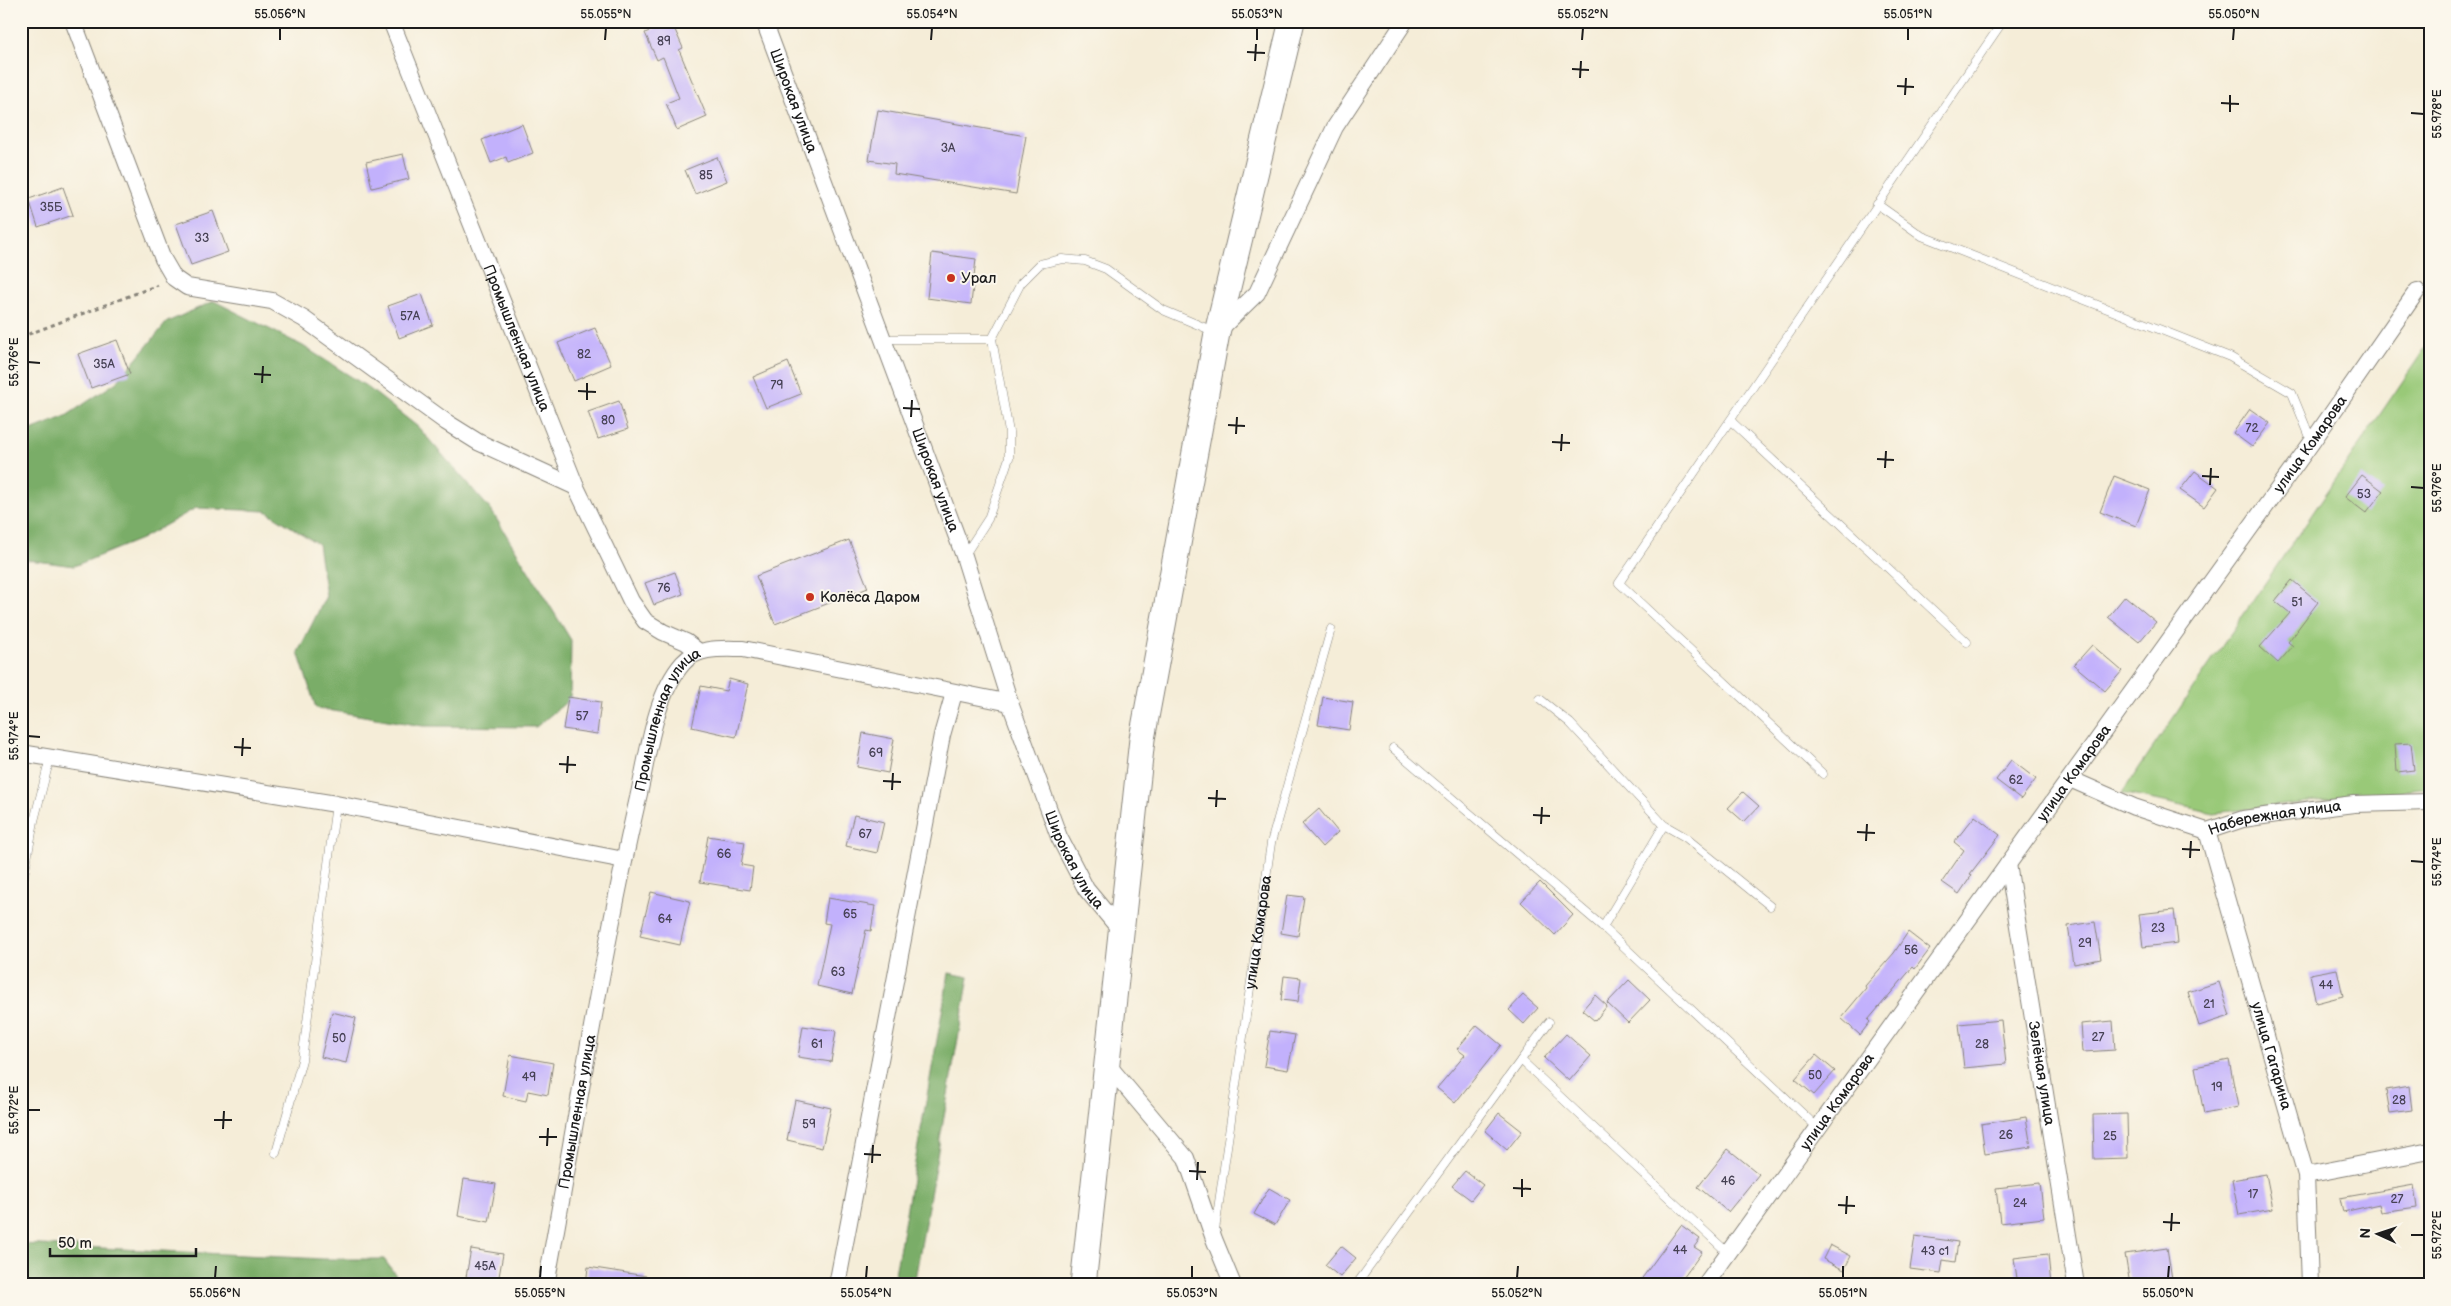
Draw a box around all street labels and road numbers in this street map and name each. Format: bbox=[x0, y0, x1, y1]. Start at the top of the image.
street label: Широкая улица bbox=[766, 46, 822, 155]
street label: Промышленная улица bbox=[479, 262, 555, 414]
street label: улица Комарова bbox=[2269, 392, 2351, 496]
street label: Широкая улица bbox=[907, 425, 964, 535]
street label: Промышленная улица bbox=[630, 643, 703, 793]
street label: улица Комарова bbox=[2032, 721, 2115, 825]
street label: Набережная улица bbox=[2206, 796, 2342, 839]
street label: Широкая улица bbox=[1041, 808, 1108, 913]
street label: улица Комарова bbox=[1240, 874, 1276, 990]
street label: улица Гагарина bbox=[2247, 1000, 2296, 1112]
street label: Зелёная улица bbox=[2024, 1020, 2060, 1127]
street label: Промышленная улица bbox=[554, 1033, 600, 1190]
street label: улица Комарова bbox=[1796, 1049, 1878, 1154]

